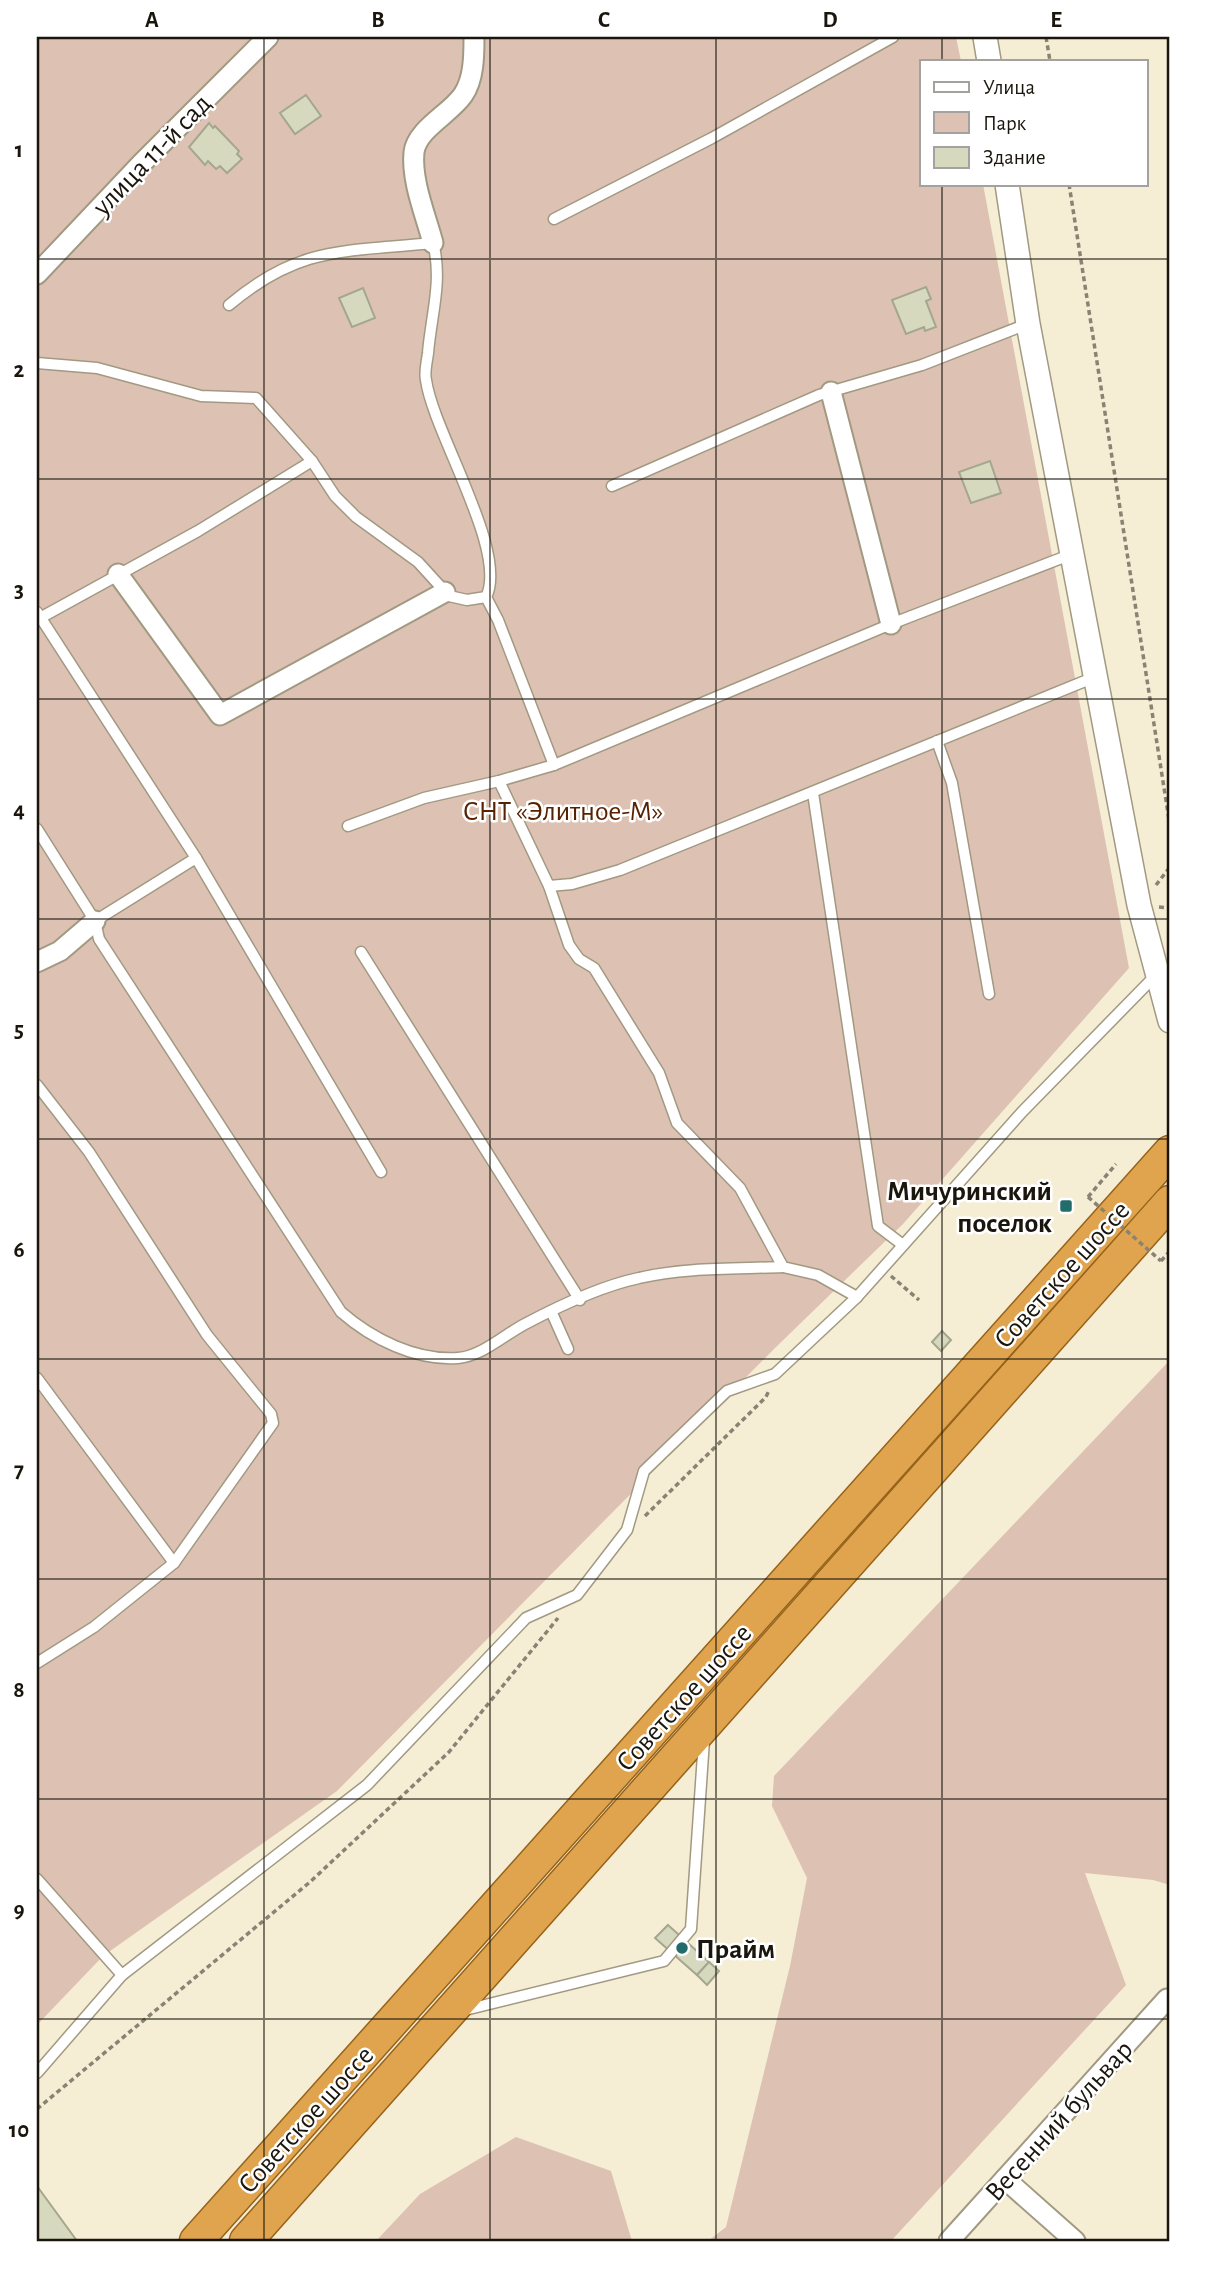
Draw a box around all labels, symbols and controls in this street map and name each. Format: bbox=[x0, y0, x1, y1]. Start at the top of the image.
text: A bbox=[145, 9, 159, 32]
text: B bbox=[371, 9, 385, 32]
text: C bbox=[598, 9, 610, 32]
text: D bbox=[822, 9, 838, 32]
text: E bbox=[1050, 9, 1062, 32]
legend bbox=[920, 60, 1148, 186]
text: Улица bbox=[983, 77, 1036, 98]
street label: улица 11-й сад bbox=[87, 89, 217, 222]
text: Парк bbox=[983, 113, 1027, 134]
text: 1 bbox=[15, 139, 23, 162]
text: Здание bbox=[983, 147, 1046, 168]
text: 2 bbox=[14, 359, 25, 382]
text: 3 bbox=[14, 579, 24, 602]
park label: СНТ «Элитное-М» bbox=[463, 798, 663, 826]
text: 4 bbox=[13, 799, 25, 822]
text: 5 bbox=[14, 1019, 24, 1042]
place label: Мичуринский поселок bbox=[887, 1178, 1052, 1238]
street label: Советское шоссе bbox=[989, 1196, 1136, 1354]
marker: Мичуринский поселок bbox=[1058, 1198, 1074, 1214]
text: 6 bbox=[13, 1239, 25, 1262]
text: 7 bbox=[14, 1459, 24, 1482]
street label: Советское шоссе bbox=[611, 1619, 758, 1777]
text: 8 bbox=[13, 1679, 25, 1702]
text: 9 bbox=[13, 1899, 25, 1922]
place label: Прайм bbox=[696, 1936, 775, 1964]
marker: Прайм bbox=[674, 1940, 690, 1956]
street label: Весенний бульвар bbox=[980, 2036, 1139, 2207]
street label: Советское шоссе bbox=[233, 2041, 380, 2199]
text: 10 bbox=[9, 2119, 29, 2142]

